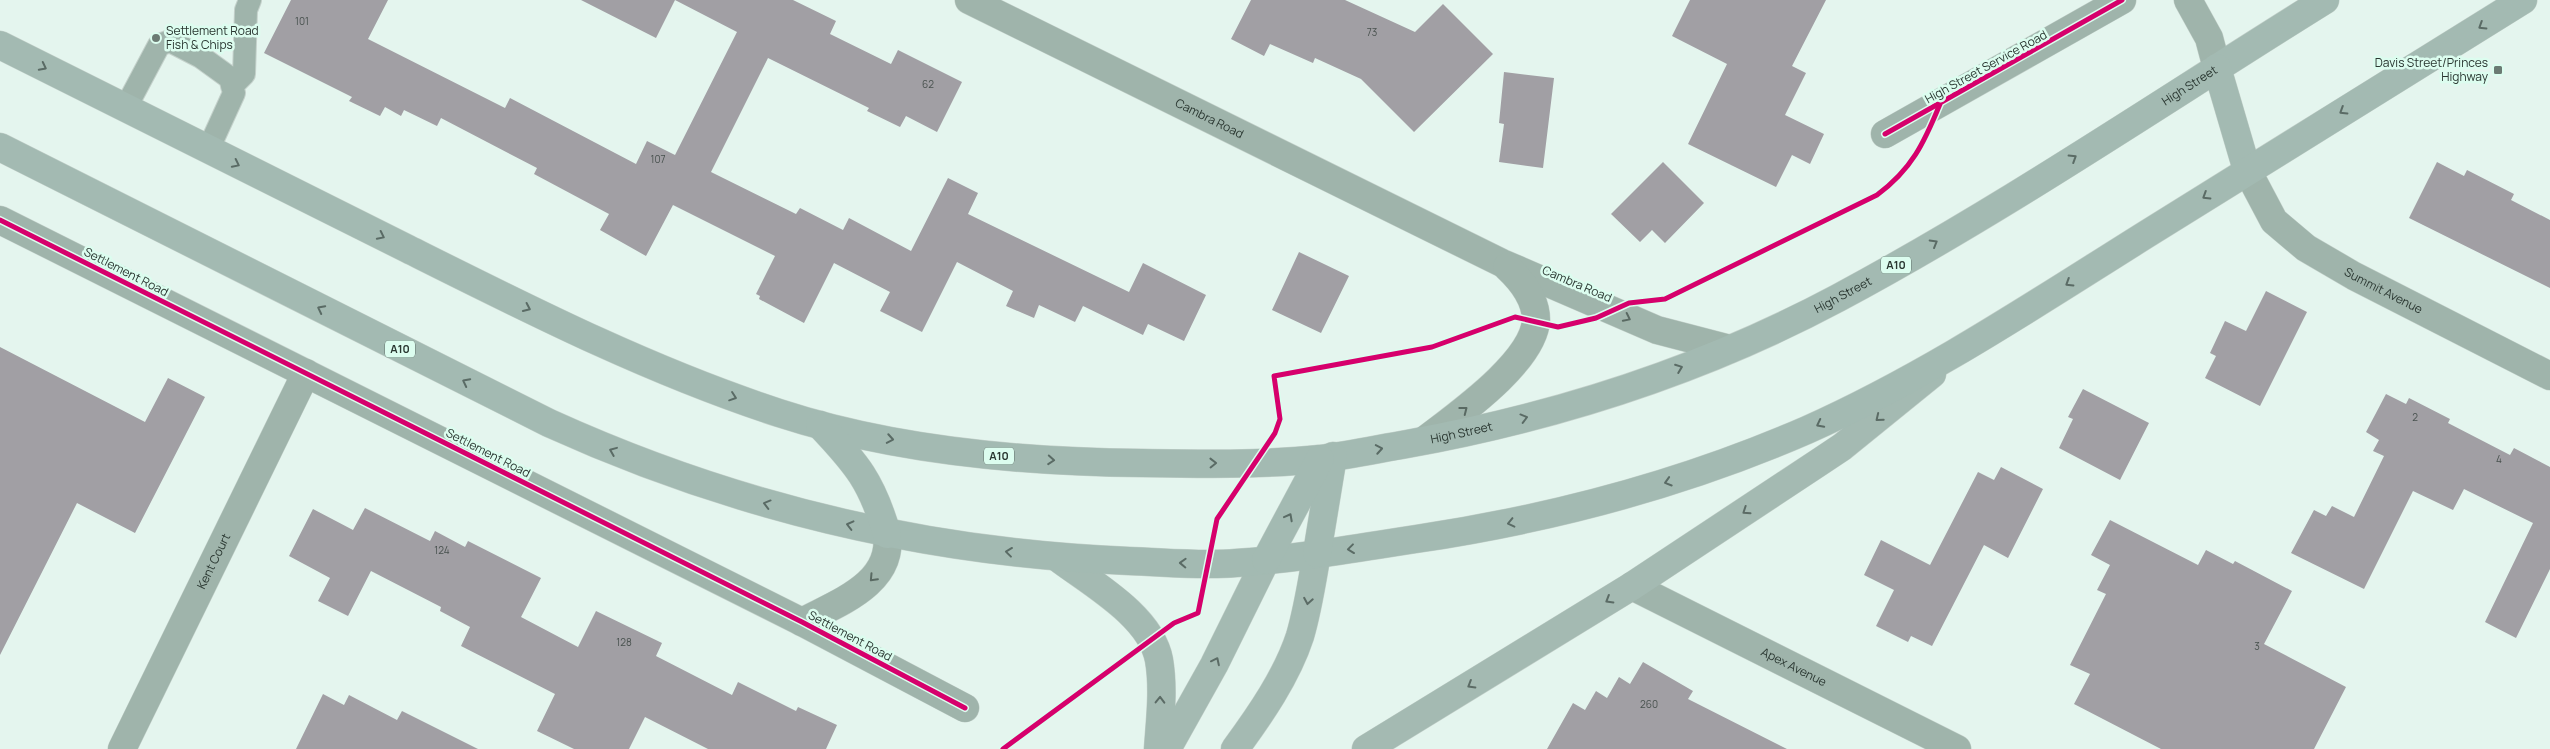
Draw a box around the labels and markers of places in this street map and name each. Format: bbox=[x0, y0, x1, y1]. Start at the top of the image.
place label: Settlement Road Fish & Chips bbox=[166, 22, 259, 53]
marker: Settlement Road Fish & Chips bbox=[150, 32, 162, 44]
place label: Davis Street/Princes Highway bbox=[2375, 54, 2489, 85]
marker: Davis Street/Princes Highway bbox=[2492, 64, 2504, 76]

